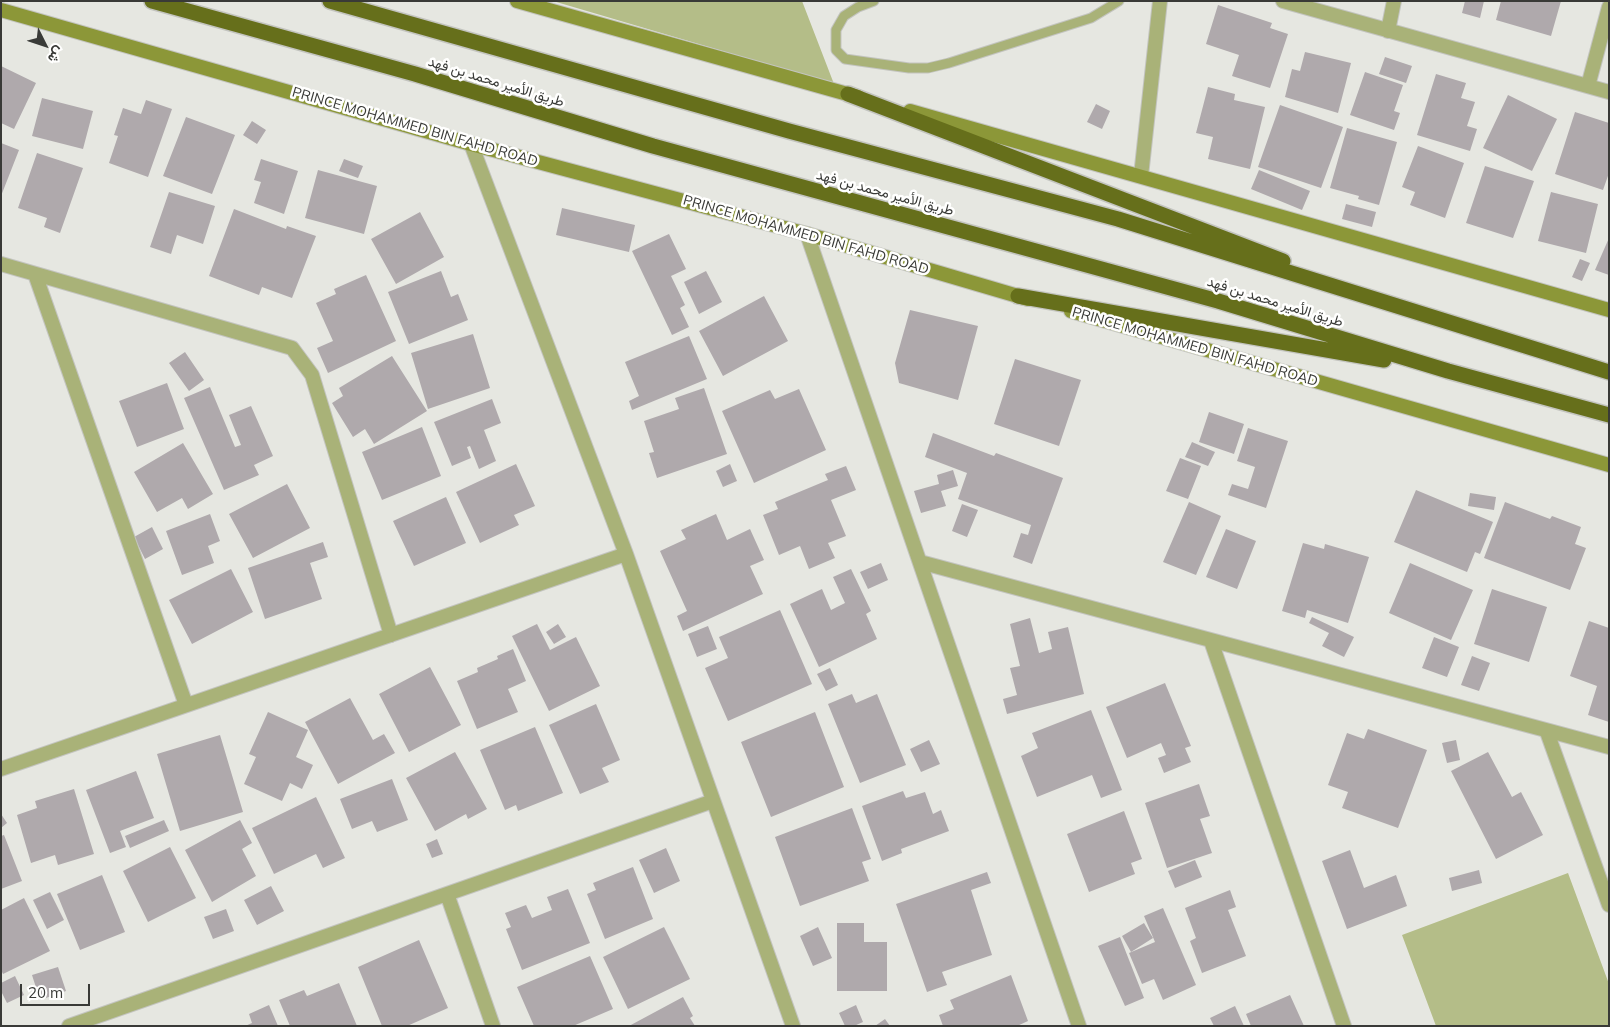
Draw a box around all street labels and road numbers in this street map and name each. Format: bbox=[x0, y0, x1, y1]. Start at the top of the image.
street label: طريق الأمير محمد بن فهد bbox=[426, 53, 566, 111]
street label: PRINCE MOHAMMED BIN FAHD ROAD bbox=[290, 84, 540, 170]
street label: طريق الأمير محمد بن فهد bbox=[815, 167, 955, 219]
street label: PRINCE MOHAMMED BIN FAHD ROAD bbox=[681, 192, 931, 278]
street label: طريق الأمير محمد بن فهد bbox=[1205, 273, 1345, 331]
street label: PRINCE MOHAMMED BIN FAHD ROAD bbox=[1070, 304, 1320, 390]

